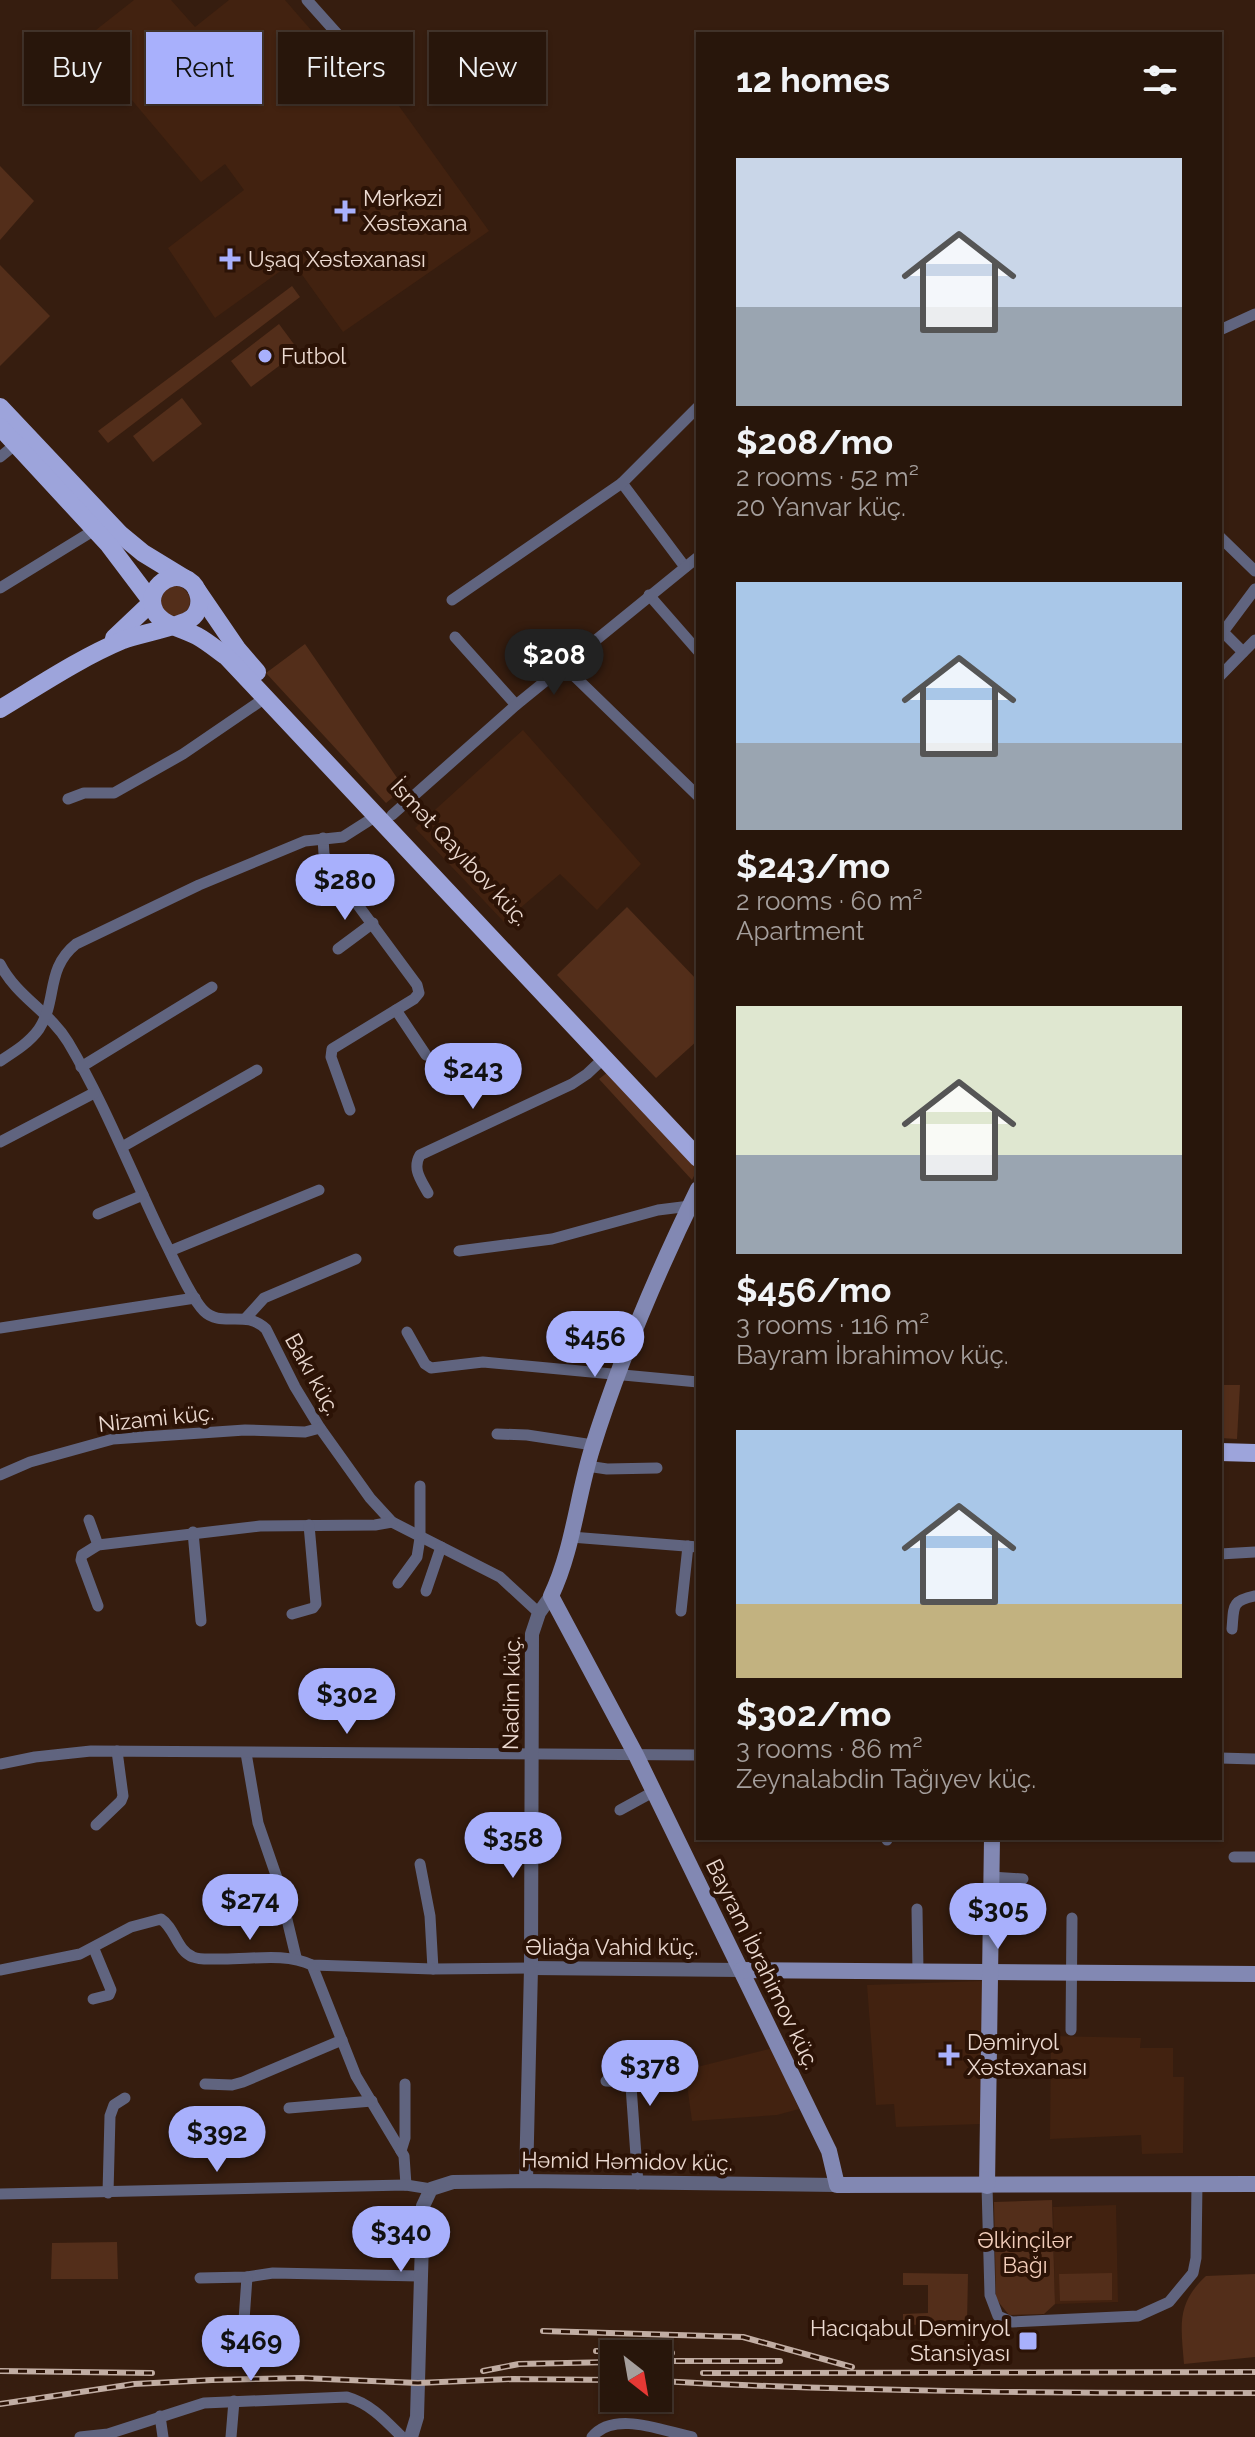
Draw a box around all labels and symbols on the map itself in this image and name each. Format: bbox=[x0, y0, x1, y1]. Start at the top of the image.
place label: Mərkəzi Xəstəxana bbox=[363, 185, 468, 236]
marker: Mərkəzi Xəstəxana bbox=[334, 200, 356, 222]
place label: Uşaq Xəstəxanası bbox=[248, 246, 426, 272]
marker: Uşaq Xəstəxanası bbox=[219, 248, 241, 270]
place label: Futbol bbox=[281, 343, 346, 369]
marker: Futbol bbox=[256, 347, 274, 365]
pin: $208 bbox=[507, 629, 601, 697]
street label: İsmət Qayıbov küç. bbox=[385, 773, 535, 931]
pin: $280 bbox=[298, 854, 392, 922]
pin: $243 bbox=[426, 1043, 520, 1111]
pin: $456 bbox=[548, 1311, 642, 1379]
street label: Bakı küç. bbox=[280, 1328, 346, 1420]
street label: Nizami küç. bbox=[97, 1399, 215, 1437]
street label: Nadim küç. bbox=[497, 1636, 525, 1750]
pin: $302 bbox=[300, 1668, 394, 1736]
pin: $358 bbox=[466, 1812, 560, 1880]
street label: Bayram İbrahimov küç. bbox=[701, 1855, 825, 2073]
pin: $274 bbox=[203, 1874, 297, 1942]
pin: $305 bbox=[951, 1883, 1045, 1951]
street label: Əliağa Vahid küç. bbox=[525, 1934, 699, 1960]
place label: Dəmiryol Xəstəxanası bbox=[967, 2029, 1087, 2080]
pin: $378 bbox=[603, 2040, 697, 2108]
marker: Dəmiryol Xəstəxanası bbox=[938, 2044, 960, 2066]
pin: $392 bbox=[170, 2106, 264, 2174]
street label: Həmid Həmidov küç. bbox=[521, 2146, 733, 2176]
pin: $340 bbox=[354, 2206, 448, 2274]
park label: Əlkinçilər Bağı bbox=[978, 2227, 1073, 2278]
pin: $469 bbox=[204, 2315, 298, 2383]
place label: Hacıqabul Dəmiryol Stansiyası bbox=[810, 2315, 1010, 2366]
marker: Hacıqabul Dəmiryol Stansiyası bbox=[1017, 2330, 1039, 2352]
north arrow bbox=[600, 2340, 672, 2412]

